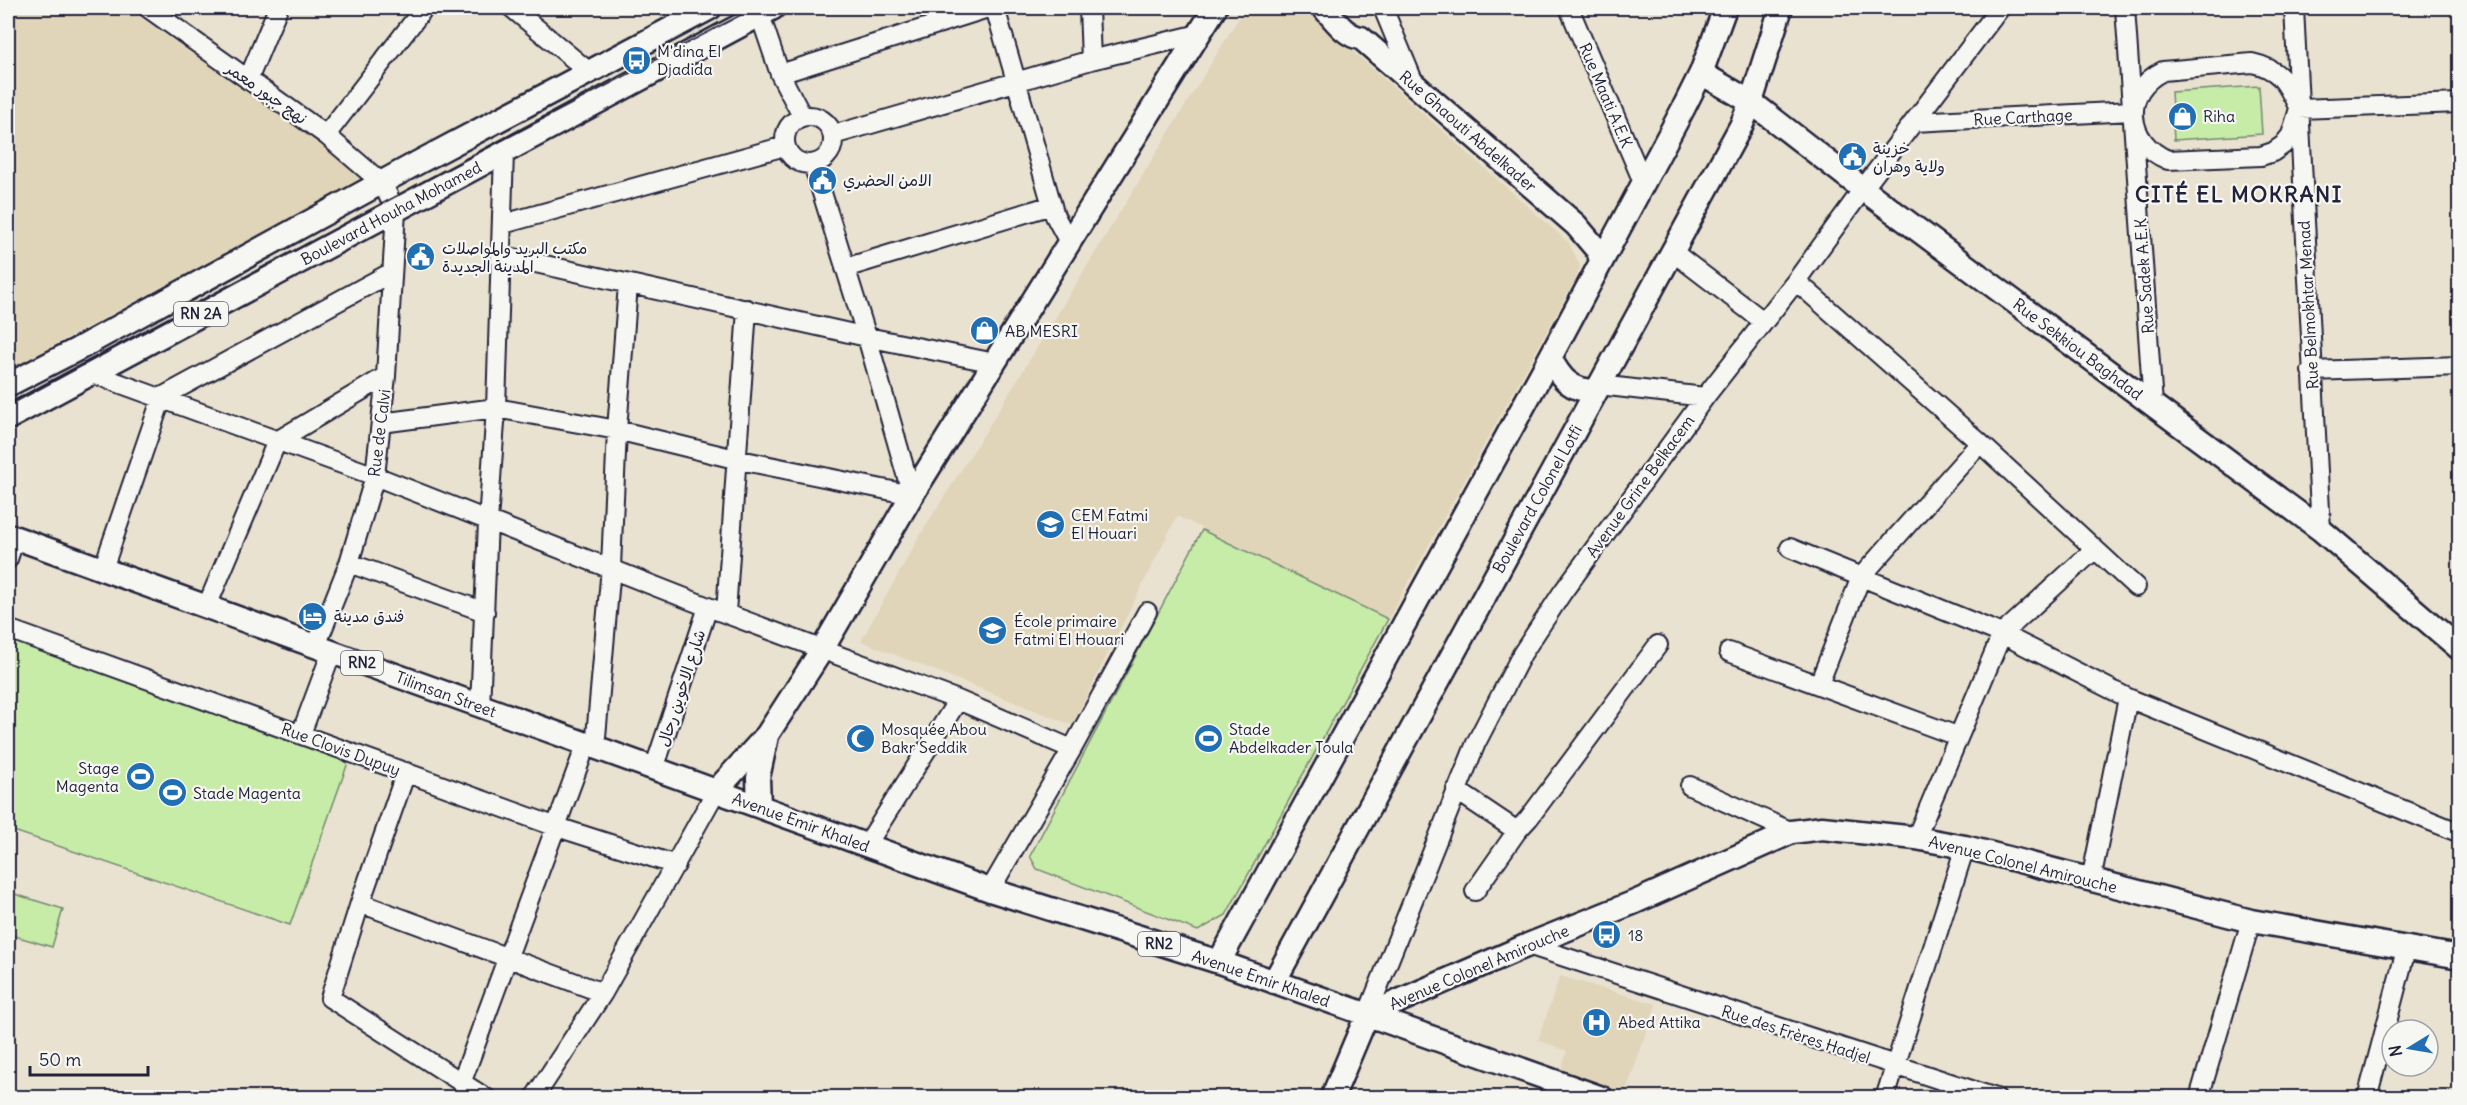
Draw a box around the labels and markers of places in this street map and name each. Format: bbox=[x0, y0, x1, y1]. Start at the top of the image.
place label: M'dina El Djadida bbox=[657, 41, 721, 79]
bus stop icon: M'dina El Djadida bbox=[620, 44, 652, 76]
shop icon: Riha bbox=[2166, 100, 2198, 132]
place label: Riha bbox=[2203, 106, 2235, 126]
place label: خزينة ولاية وهران bbox=[1873, 138, 1945, 177]
public building icon: خزينة ولاية وهران bbox=[1836, 141, 1868, 173]
public building icon: الامن الحضري bbox=[806, 164, 838, 196]
place label: الامن الحضري bbox=[843, 170, 932, 192]
place label: مكتب البريد والمواصلات المدينة الجديدة bbox=[442, 238, 587, 276]
public building icon: مكتب البريد والمواصلات المدينة الجديدة bbox=[405, 241, 437, 273]
shop icon: AB MESRI bbox=[968, 315, 1000, 347]
place label: AB MESRI bbox=[1005, 321, 1078, 341]
place label: CEM Fatmi El Houari bbox=[1071, 505, 1148, 543]
school or university icon: CEM Fatmi El Houari bbox=[1034, 508, 1066, 540]
hotel icon: فندق مدينة bbox=[297, 600, 329, 632]
place label: فندق مدينة bbox=[334, 606, 404, 626]
place label: École primaire Fatmi El Houari bbox=[1014, 611, 1124, 649]
school or university icon: École primaire Fatmi El Houari bbox=[977, 614, 1009, 646]
place label: Mosquée Abou Bakr Seddik bbox=[881, 719, 987, 757]
place label: Stade Abdelkader Toula bbox=[1229, 719, 1353, 757]
mosque icon: Mosquée Abou Bakr Seddik bbox=[844, 722, 876, 754]
sports icon: Stade Abdelkader Toula bbox=[1192, 722, 1224, 754]
place label: Stage Magenta bbox=[56, 758, 119, 796]
sports icon: Stage Magenta bbox=[124, 761, 156, 793]
sports icon: Stade Magenta bbox=[156, 777, 188, 809]
place label: Stade Magenta bbox=[193, 783, 301, 803]
bus stop icon: 18 bbox=[1591, 919, 1623, 951]
place label: 18 bbox=[1628, 925, 1644, 945]
hospital icon: Abed Attika bbox=[1581, 1006, 1613, 1038]
place label: Abed Attika bbox=[1618, 1012, 1701, 1032]

